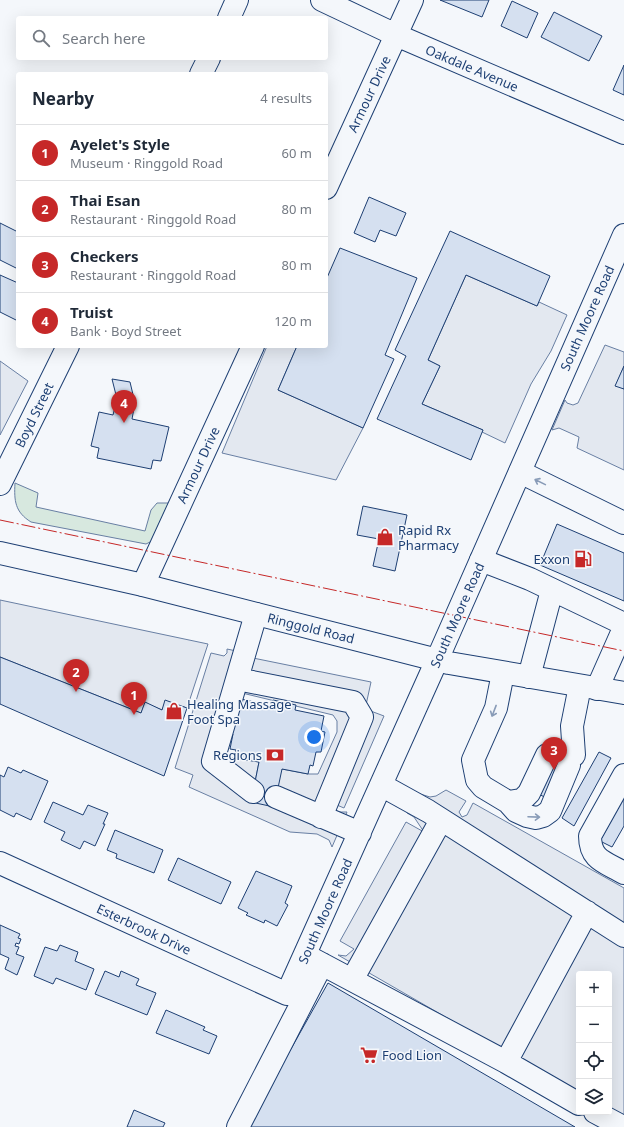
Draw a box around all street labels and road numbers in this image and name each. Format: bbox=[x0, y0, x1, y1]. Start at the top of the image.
street label: Oakdale Avenue bbox=[423, 40, 521, 96]
street label: Armour Drive bbox=[343, 53, 395, 135]
street label: South Moore Road bbox=[556, 262, 618, 374]
street label: Boyd Street bbox=[10, 379, 58, 451]
street label: Armour Drive bbox=[172, 424, 224, 506]
street label: South Moore Road bbox=[426, 559, 488, 671]
street label: Ringgold Road bbox=[265, 608, 357, 648]
street label: South Moore Road bbox=[294, 855, 356, 967]
street label: Esterbrook Drive bbox=[94, 899, 194, 959]

